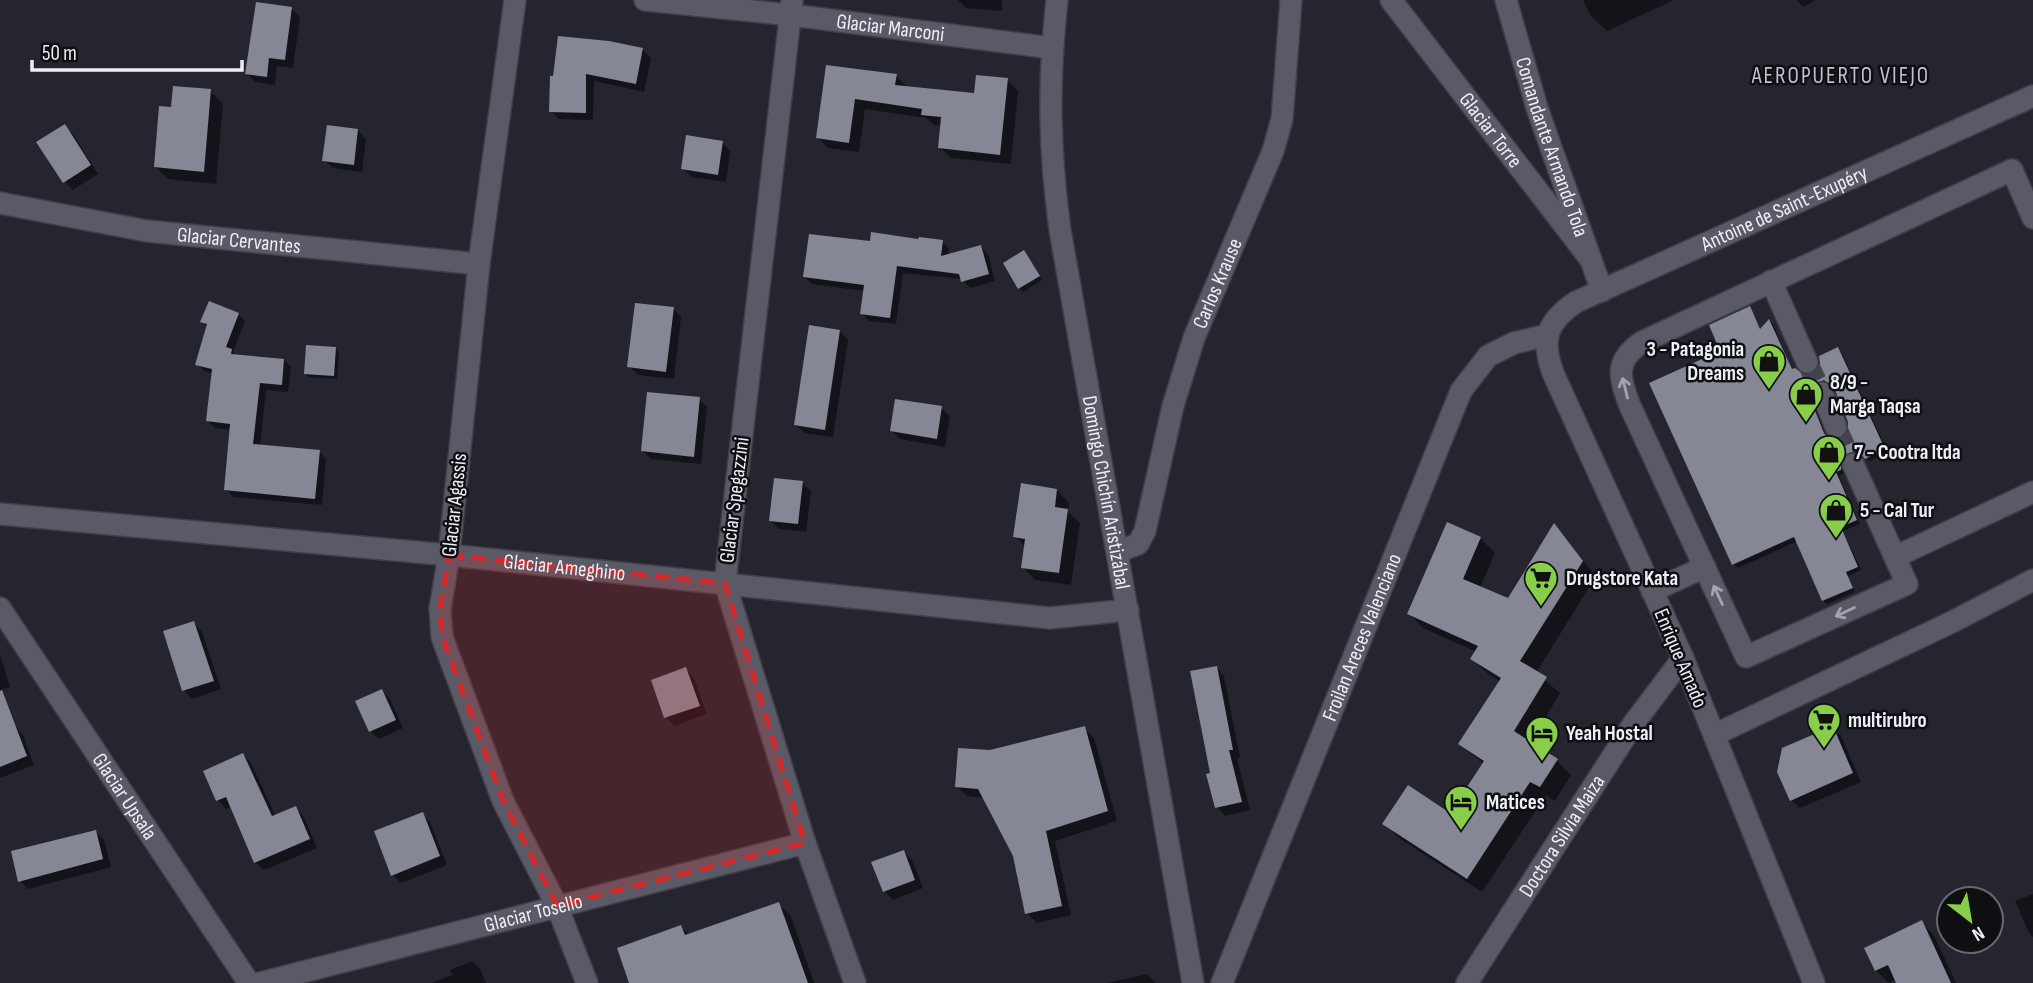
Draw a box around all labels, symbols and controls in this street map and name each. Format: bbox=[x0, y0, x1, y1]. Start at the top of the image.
street label: Glaciar Marconi bbox=[835, 9, 946, 47]
scale bar bbox=[32, 28, 242, 72]
text: 50 m bbox=[42, 41, 77, 66]
street label: Comandante Armando Tola bbox=[1510, 54, 1594, 240]
district label: AEROPUERTO VIEJO bbox=[1751, 62, 1930, 90]
street label: Glaciar Torre bbox=[1454, 88, 1527, 173]
street label: Antoine de Saint-Exupéry bbox=[1696, 160, 1871, 257]
street label: Glaciar Cervantes bbox=[176, 222, 302, 259]
street label: Carlos Krause bbox=[1188, 235, 1248, 332]
place label: 3 - Patagonia Dreams bbox=[1647, 337, 1744, 386]
shop icon: 3 - Patagonia Dreams bbox=[1750, 342, 1788, 391]
place label: 8/9 - Marga Taqsa bbox=[1830, 370, 1921, 419]
shop icon: 8/9 - Marga Taqsa bbox=[1787, 375, 1825, 424]
one-way arrow bbox=[1617, 377, 1631, 400]
street label: Domingo Chichín Aristizábal bbox=[1076, 394, 1135, 591]
shop icon: 7 - Cootra ltda bbox=[1810, 433, 1848, 482]
street label: Glaciar Spegazzini bbox=[714, 436, 755, 564]
place label: 7 - Cootra ltda bbox=[1854, 440, 1961, 465]
street label: Glaciar Agassis bbox=[437, 452, 472, 558]
shop icon: 5 - Cal Tur bbox=[1817, 491, 1855, 540]
place label: 5 - Cal Tur bbox=[1860, 498, 1935, 523]
street label: Glaciar Ameghino bbox=[502, 549, 627, 586]
street label: Froilan Areces Valenciano bbox=[1317, 550, 1407, 725]
supermarket icon: Drugstore Kata bbox=[1522, 559, 1560, 608]
place label: Drugstore Kata bbox=[1566, 566, 1678, 591]
one-way arrow bbox=[1711, 585, 1724, 606]
street label: Enrique Amado bbox=[1648, 605, 1713, 712]
one-way arrow bbox=[1835, 606, 1856, 619]
supermarket icon: multirubro bbox=[1805, 701, 1843, 750]
place label: multirubro bbox=[1848, 708, 1927, 733]
hotel icon: Yeah Hostal bbox=[1523, 714, 1561, 763]
place label: Yeah Hostal bbox=[1566, 721, 1653, 746]
street label: Glaciar Upsala bbox=[87, 748, 162, 845]
street label: Doctora Silvia Maiza bbox=[1514, 770, 1610, 902]
hotel icon: Matices bbox=[1442, 783, 1480, 832]
place label: Matices bbox=[1486, 790, 1545, 815]
north arrow bbox=[1935, 885, 2005, 955]
street label: Glaciar Tosello bbox=[481, 889, 585, 938]
text: N bbox=[1968, 921, 1988, 946]

